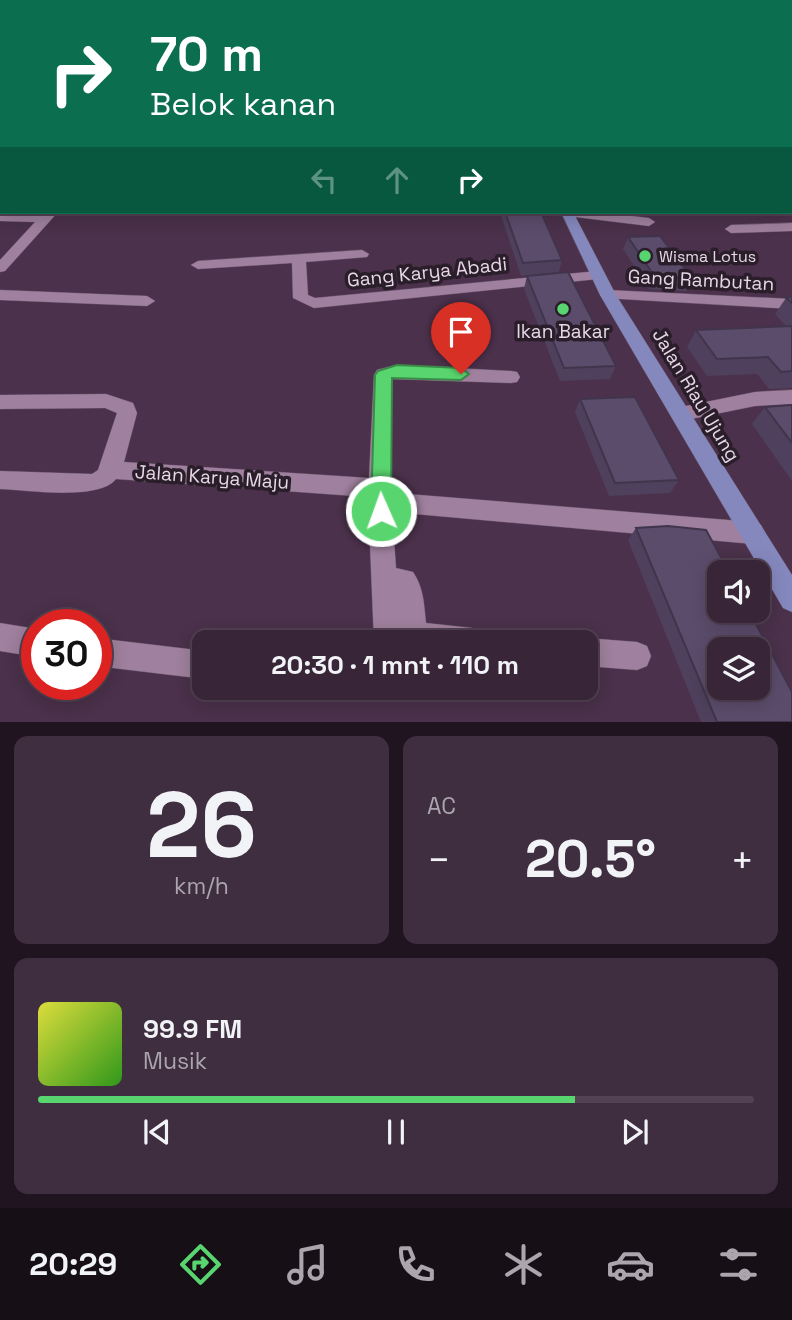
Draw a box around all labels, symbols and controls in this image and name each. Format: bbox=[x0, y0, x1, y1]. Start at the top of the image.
text: 70 m bbox=[150, 23, 263, 85]
icon: right bbox=[35, 28, 126, 119]
text: Belok kanan bbox=[150, 84, 336, 124]
icon: left bbox=[305, 161, 343, 199]
icon: ahead bbox=[378, 161, 416, 199]
icon: right bbox=[451, 161, 489, 199]
place label: Wisma Lotus bbox=[659, 246, 756, 267]
marker: Wisma Lotus bbox=[637, 248, 653, 264]
street label: Gang Karya Abadi bbox=[346, 251, 508, 293]
street label: Gang Rambutan bbox=[627, 264, 775, 296]
marker: Ikan Bakar bbox=[555, 301, 571, 317]
pin bbox=[431, 302, 491, 374]
icon: arrive bbox=[442, 313, 480, 351]
place label: Ikan Bakar bbox=[516, 319, 610, 344]
street label: Jalan Riau Ujung bbox=[647, 324, 745, 466]
street label: Jalan Karya Maju bbox=[134, 459, 290, 495]
position arrow bbox=[344, 474, 418, 548]
map controls bbox=[707, 560, 770, 700]
button: sound bbox=[707, 560, 770, 623]
speed limit sign: 30 bbox=[21, 609, 112, 700]
button: layers bbox=[707, 637, 770, 700]
text: 20:30 · 1 mnt · 110 m bbox=[271, 648, 519, 682]
text: 26 bbox=[146, 767, 257, 884]
text: AC bbox=[427, 791, 456, 821]
text: 20.5° bbox=[525, 826, 656, 892]
text: − bbox=[427, 836, 451, 884]
text: + bbox=[730, 836, 754, 884]
text: km/h bbox=[174, 871, 229, 901]
text: 99.9 FM bbox=[143, 1012, 242, 1046]
text: Musik bbox=[143, 1046, 207, 1076]
icon: previous bbox=[138, 1113, 176, 1151]
icon: pause bbox=[377, 1113, 415, 1151]
icon: next bbox=[616, 1113, 654, 1151]
icon: directions bbox=[176, 1240, 225, 1289]
icon: music bbox=[283, 1240, 332, 1289]
icon: phone bbox=[391, 1240, 440, 1289]
icon: climate bbox=[499, 1240, 548, 1289]
icon: car bbox=[606, 1240, 655, 1289]
icon: filters bbox=[714, 1240, 763, 1289]
text: 20:29 bbox=[29, 1244, 117, 1284]

